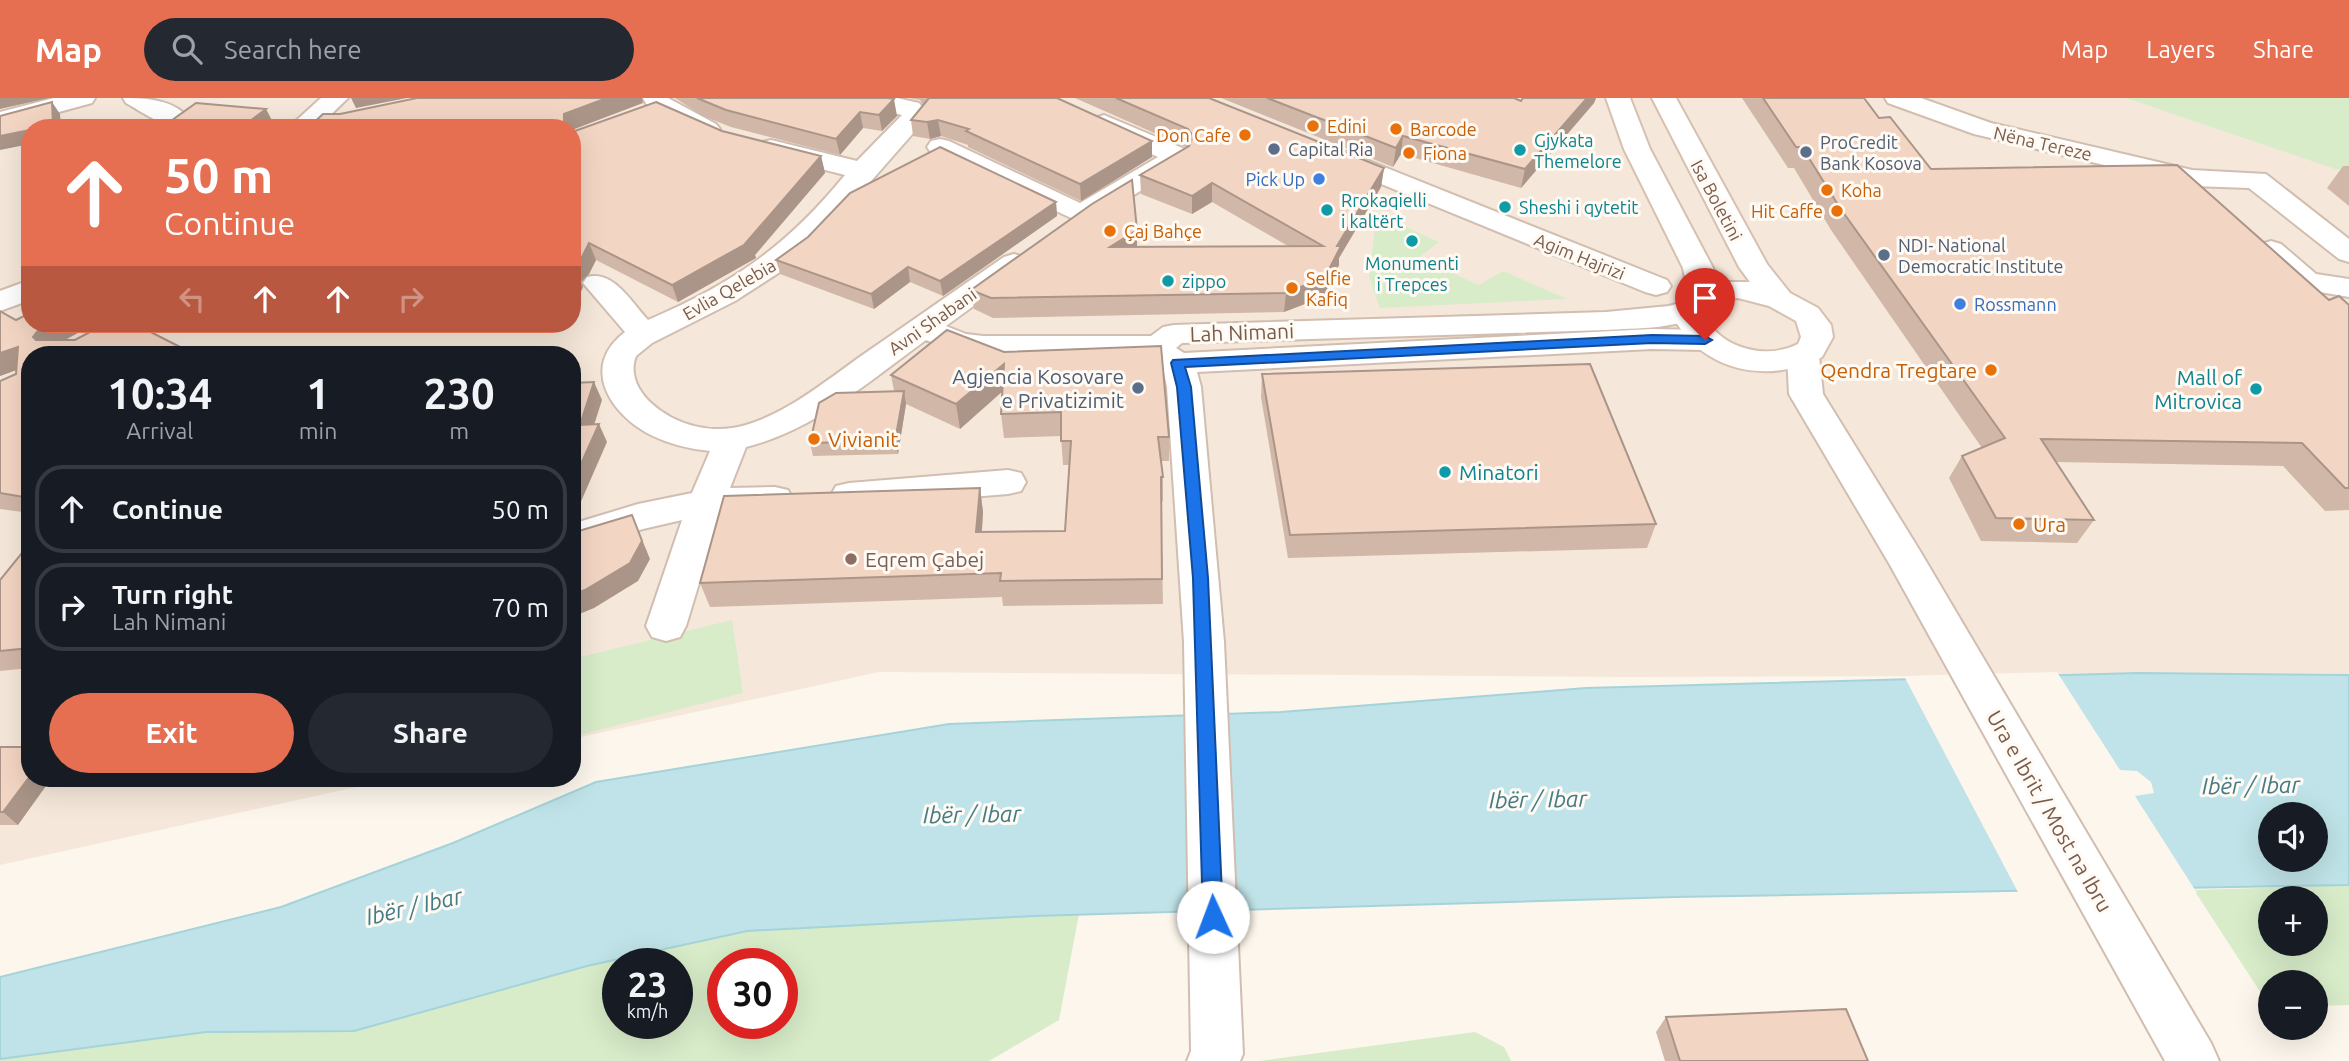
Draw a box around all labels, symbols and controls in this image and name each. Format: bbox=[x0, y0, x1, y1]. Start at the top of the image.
search box bbox=[144, 18, 634, 81]
icon: search bbox=[168, 30, 206, 68]
text: Map bbox=[35, 31, 102, 68]
text: Search here bbox=[224, 35, 362, 64]
text: Map bbox=[2061, 36, 2108, 63]
text: Layers bbox=[2146, 36, 2215, 63]
text: Share bbox=[2253, 36, 2314, 63]
place label: Edini bbox=[1327, 116, 1367, 136]
marker: Edini bbox=[1305, 118, 1321, 134]
place label: Barcode bbox=[1410, 119, 1477, 139]
marker: Barcode bbox=[1388, 121, 1404, 137]
street label: Nëna Tereze bbox=[1992, 122, 2094, 164]
place label: Don Cafe bbox=[1156, 125, 1231, 145]
marker: Don Cafe bbox=[1237, 127, 1253, 143]
place label: Gjykata Themelore bbox=[1534, 130, 1622, 171]
place label: ProCredit Bank Kosova bbox=[1820, 132, 1922, 173]
place label: Capital Ria bbox=[1288, 139, 1373, 159]
marker: Capital Ria bbox=[1266, 141, 1282, 157]
marker: Gjykata Themelore bbox=[1512, 142, 1528, 158]
place label: Fiona bbox=[1423, 143, 1467, 163]
marker: ProCredit Bank Kosova bbox=[1798, 144, 1814, 160]
marker: Fiona bbox=[1401, 145, 1417, 161]
icon: ahead bbox=[49, 147, 140, 238]
text: 50 m bbox=[164, 147, 273, 202]
street label: Isa Boletini bbox=[1687, 156, 1747, 244]
place label: Pick Up bbox=[1245, 169, 1305, 189]
marker: Pick Up bbox=[1311, 171, 1327, 187]
place label: Koha bbox=[1841, 180, 1882, 200]
marker: Koha bbox=[1819, 182, 1835, 198]
place label: Rrokaqielli i kaltërt bbox=[1341, 190, 1427, 231]
place label: Sheshi i qytetit bbox=[1519, 197, 1638, 217]
marker: Sheshi i qytetit bbox=[1497, 199, 1513, 215]
place label: Hit Caffe bbox=[1751, 201, 1823, 221]
marker: Rrokaqielli i kaltërt bbox=[1319, 202, 1335, 218]
marker: Hit Caffe bbox=[1829, 203, 1845, 219]
text: Continue bbox=[164, 205, 295, 241]
place label: Çaj Bahçe bbox=[1124, 221, 1202, 241]
marker: Çaj Bahçe bbox=[1102, 223, 1118, 239]
street label: Agim Hajrizi bbox=[1532, 229, 1628, 283]
marker: Monumenti i Trepces bbox=[1404, 233, 1420, 249]
place label: NDI- National Democratic Institute bbox=[1898, 235, 2064, 276]
marker: NDI- National Democratic Institute bbox=[1876, 247, 1892, 263]
place label: Monumenti i Trepces bbox=[1365, 253, 1459, 294]
street label: Evlia Qelebia bbox=[679, 254, 779, 324]
place label: Selfie Kafiq bbox=[1306, 268, 1351, 309]
pin bbox=[1675, 268, 1735, 340]
place label: zippo bbox=[1182, 271, 1226, 291]
marker: zippo bbox=[1160, 273, 1176, 289]
icon: arrive bbox=[1686, 279, 1724, 317]
icon: left bbox=[173, 280, 211, 318]
icon: ahead bbox=[246, 280, 284, 318]
icon: ahead bbox=[319, 280, 357, 318]
icon: right bbox=[392, 280, 430, 318]
marker: Selfie Kafiq bbox=[1284, 280, 1300, 296]
street label: Avni Shabani bbox=[884, 283, 980, 359]
place label: Rossmann bbox=[1974, 294, 2057, 314]
marker: Rossmann bbox=[1952, 296, 1968, 312]
street label: Lah Nimani bbox=[1189, 318, 1295, 346]
place label: Qendra Tregtare bbox=[1820, 358, 1977, 382]
marker: Qendra Tregtare bbox=[1983, 362, 1999, 378]
place label: Agjencia Kosovare e Privatizimit bbox=[952, 364, 1124, 412]
place label: Mall of Mitrovica bbox=[2154, 365, 2243, 413]
text: 10:34 bbox=[107, 370, 212, 417]
text: 1 bbox=[306, 370, 330, 417]
text: 230 bbox=[424, 370, 495, 417]
marker: Agjencia Kosovare e Privatizimit bbox=[1130, 380, 1146, 396]
marker: Mall of Mitrovica bbox=[2248, 381, 2264, 397]
text: Arrival bbox=[126, 418, 193, 443]
text: min bbox=[299, 418, 337, 443]
text: m bbox=[449, 418, 469, 443]
place label: Vivianit bbox=[828, 427, 899, 451]
marker: Vivianit bbox=[806, 431, 822, 447]
place label: Minatori bbox=[1459, 460, 1539, 484]
marker: Minatori bbox=[1437, 464, 1453, 480]
icon: ahead bbox=[53, 490, 91, 528]
text: Continue bbox=[112, 495, 223, 524]
text: 50 m bbox=[491, 495, 549, 524]
place label: Ura bbox=[2033, 512, 2066, 536]
marker: Ura bbox=[2011, 516, 2027, 532]
place label: Eqrem Çabej bbox=[865, 547, 984, 571]
marker: Eqrem Çabej bbox=[843, 551, 859, 567]
text: Turn right bbox=[112, 580, 233, 609]
icon: right bbox=[53, 588, 91, 626]
text: 70 m bbox=[491, 593, 549, 622]
text: Lah Nimani bbox=[112, 609, 226, 634]
button: Exit bbox=[49, 693, 294, 773]
button: Share bbox=[308, 693, 553, 773]
street label: Ura e Ibrit / Most na Ibru bbox=[1982, 706, 2118, 916]
water label: Ibër / Ibar bbox=[2202, 772, 2301, 798]
water label: Ibër / Ibar bbox=[1489, 786, 1588, 812]
water label: Ibër / Ibar bbox=[923, 801, 1022, 827]
map controls bbox=[2258, 802, 2328, 1040]
button: sound bbox=[2258, 802, 2328, 872]
position arrow bbox=[1176, 880, 1250, 954]
water label: Ibër / Ibar bbox=[363, 883, 466, 929]
button: + bbox=[2258, 886, 2328, 956]
speed limit sign: 30 bbox=[707, 948, 798, 1039]
text: 23 bbox=[628, 964, 667, 1004]
button: − bbox=[2258, 970, 2328, 1040]
text: km/h bbox=[627, 1001, 668, 1021]

